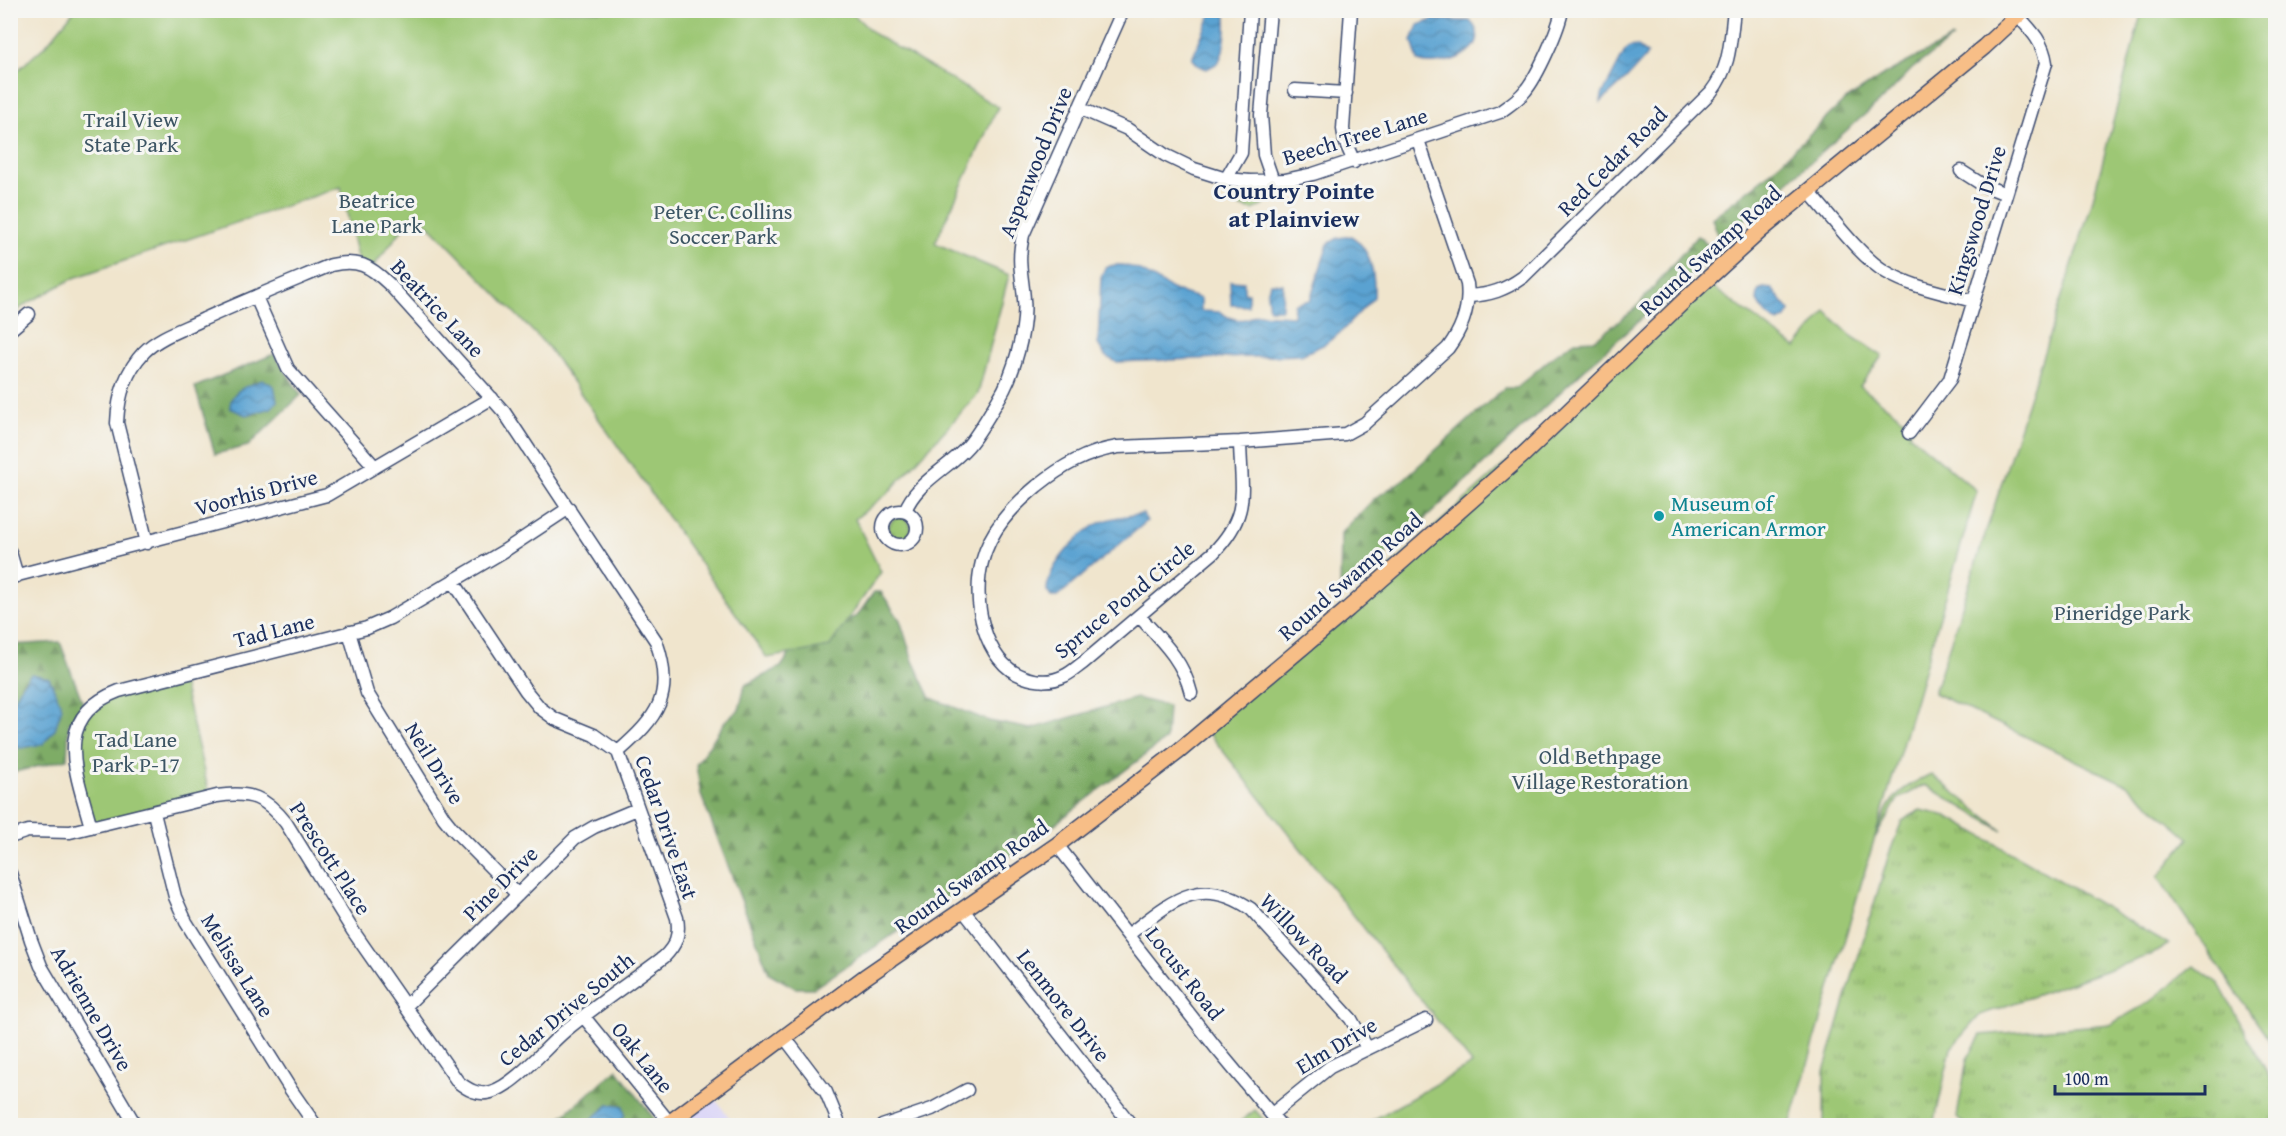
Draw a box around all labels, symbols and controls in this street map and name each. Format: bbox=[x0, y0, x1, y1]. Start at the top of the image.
street label: Aspenwood Drive bbox=[990, 82, 1080, 242]
street label: Beech Tree Lane bbox=[1279, 99, 1431, 173]
street label: Red Cedar Road bbox=[1550, 99, 1674, 223]
park label: Trail View State Park bbox=[83, 103, 179, 160]
street label: Kingswood Drive bbox=[1938, 141, 2014, 299]
district label: Country Pointe at Plainview bbox=[1213, 173, 1375, 236]
street label: Round Swamp Road bbox=[1632, 177, 1788, 323]
park label: Beatrice Lane Park bbox=[331, 184, 423, 241]
park label: Peter C. Collins Soccer Park bbox=[653, 195, 793, 252]
street label: Beatrice Lane bbox=[384, 251, 492, 365]
street label: Voorhis Drive bbox=[191, 460, 321, 524]
place label: Museum of American Armor bbox=[1671, 487, 1826, 544]
street label: Round Swamp Road bbox=[1271, 504, 1429, 648]
marker: Museum of American Armor bbox=[1652, 509, 1666, 523]
street label: Spruce Pond Circle bbox=[1047, 532, 1201, 666]
park label: Pineridge Park bbox=[2054, 596, 2191, 628]
street label: Tad Lane bbox=[230, 605, 318, 655]
street label: Neil Drive bbox=[397, 716, 473, 810]
park label: Tad Lane Park P-17 bbox=[92, 723, 180, 780]
park label: Old Bethpage Village Restoration bbox=[1512, 740, 1689, 797]
street label: Cedar Drive East bbox=[627, 751, 707, 904]
street label: Prescott Place bbox=[282, 795, 380, 921]
street label: Round Swamp Road bbox=[887, 811, 1055, 941]
street label: Pine Drive bbox=[455, 838, 545, 928]
street label: Willow Road bbox=[1253, 886, 1355, 991]
street label: Melissa Lane bbox=[193, 907, 283, 1023]
street label: Locust Road bbox=[1138, 919, 1232, 1027]
street label: Adrienne Drive bbox=[43, 939, 141, 1077]
street label: Lenmore Drive bbox=[1010, 942, 1118, 1068]
street label: Cedar Drive South bbox=[491, 944, 641, 1074]
street label: Elm Drive bbox=[1289, 1008, 1383, 1082]
street label: Oak Lane bbox=[604, 1014, 682, 1100]
scale bar bbox=[2055, 1058, 2205, 1096]
text: 100 m bbox=[2064, 1065, 2109, 1092]

